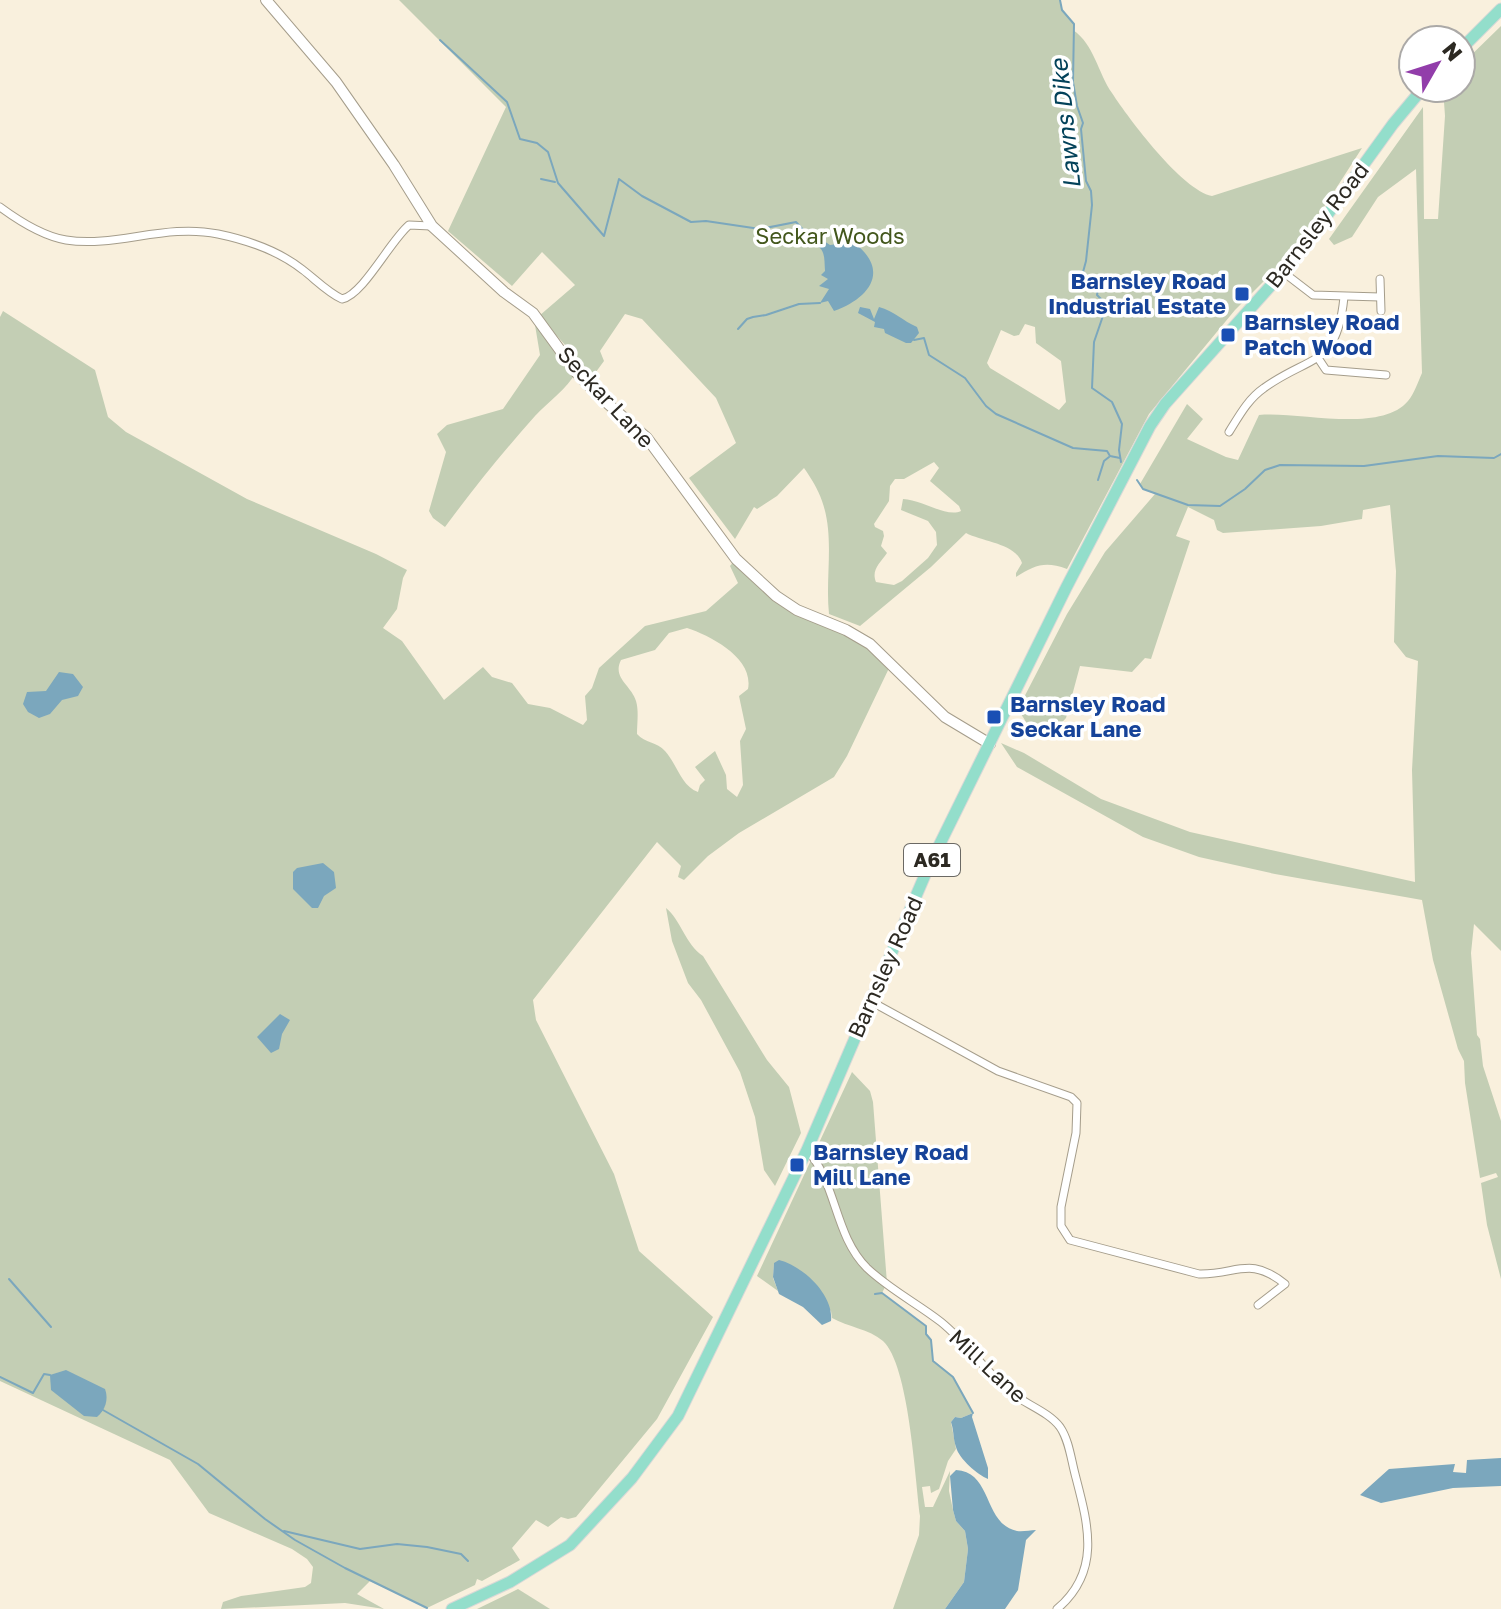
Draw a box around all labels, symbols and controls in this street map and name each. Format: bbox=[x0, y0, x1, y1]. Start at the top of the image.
north arrow bbox=[1397, 24, 1477, 104]
text: N bbox=[1437, 36, 1469, 66]
water label: Lawns Dike bbox=[1043, 56, 1086, 191]
street label: Barnsley Road bbox=[1259, 157, 1374, 293]
park label: Seckar Woods bbox=[755, 222, 905, 249]
place label: Barnsley Road Industrial Estate bbox=[1048, 267, 1226, 319]
marker: Barnsley Road Industrial Estate bbox=[1233, 285, 1251, 303]
place label: Barnsley Road Patch Wood bbox=[1244, 308, 1399, 360]
marker: Barnsley Road Patch Wood bbox=[1219, 326, 1237, 344]
street label: Seckar Lane bbox=[552, 340, 660, 453]
place label: Barnsley Road Seckar Lane bbox=[1010, 690, 1165, 742]
marker: Barnsley Road Seckar Lane bbox=[985, 708, 1003, 726]
road number: A61 bbox=[904, 844, 960, 876]
street label: Barnsley Road bbox=[841, 892, 928, 1042]
place label: Barnsley Road Mill Lane bbox=[813, 1138, 968, 1190]
marker: Barnsley Road Mill Lane bbox=[788, 1156, 806, 1174]
street label: Mill Lane bbox=[944, 1323, 1033, 1408]

